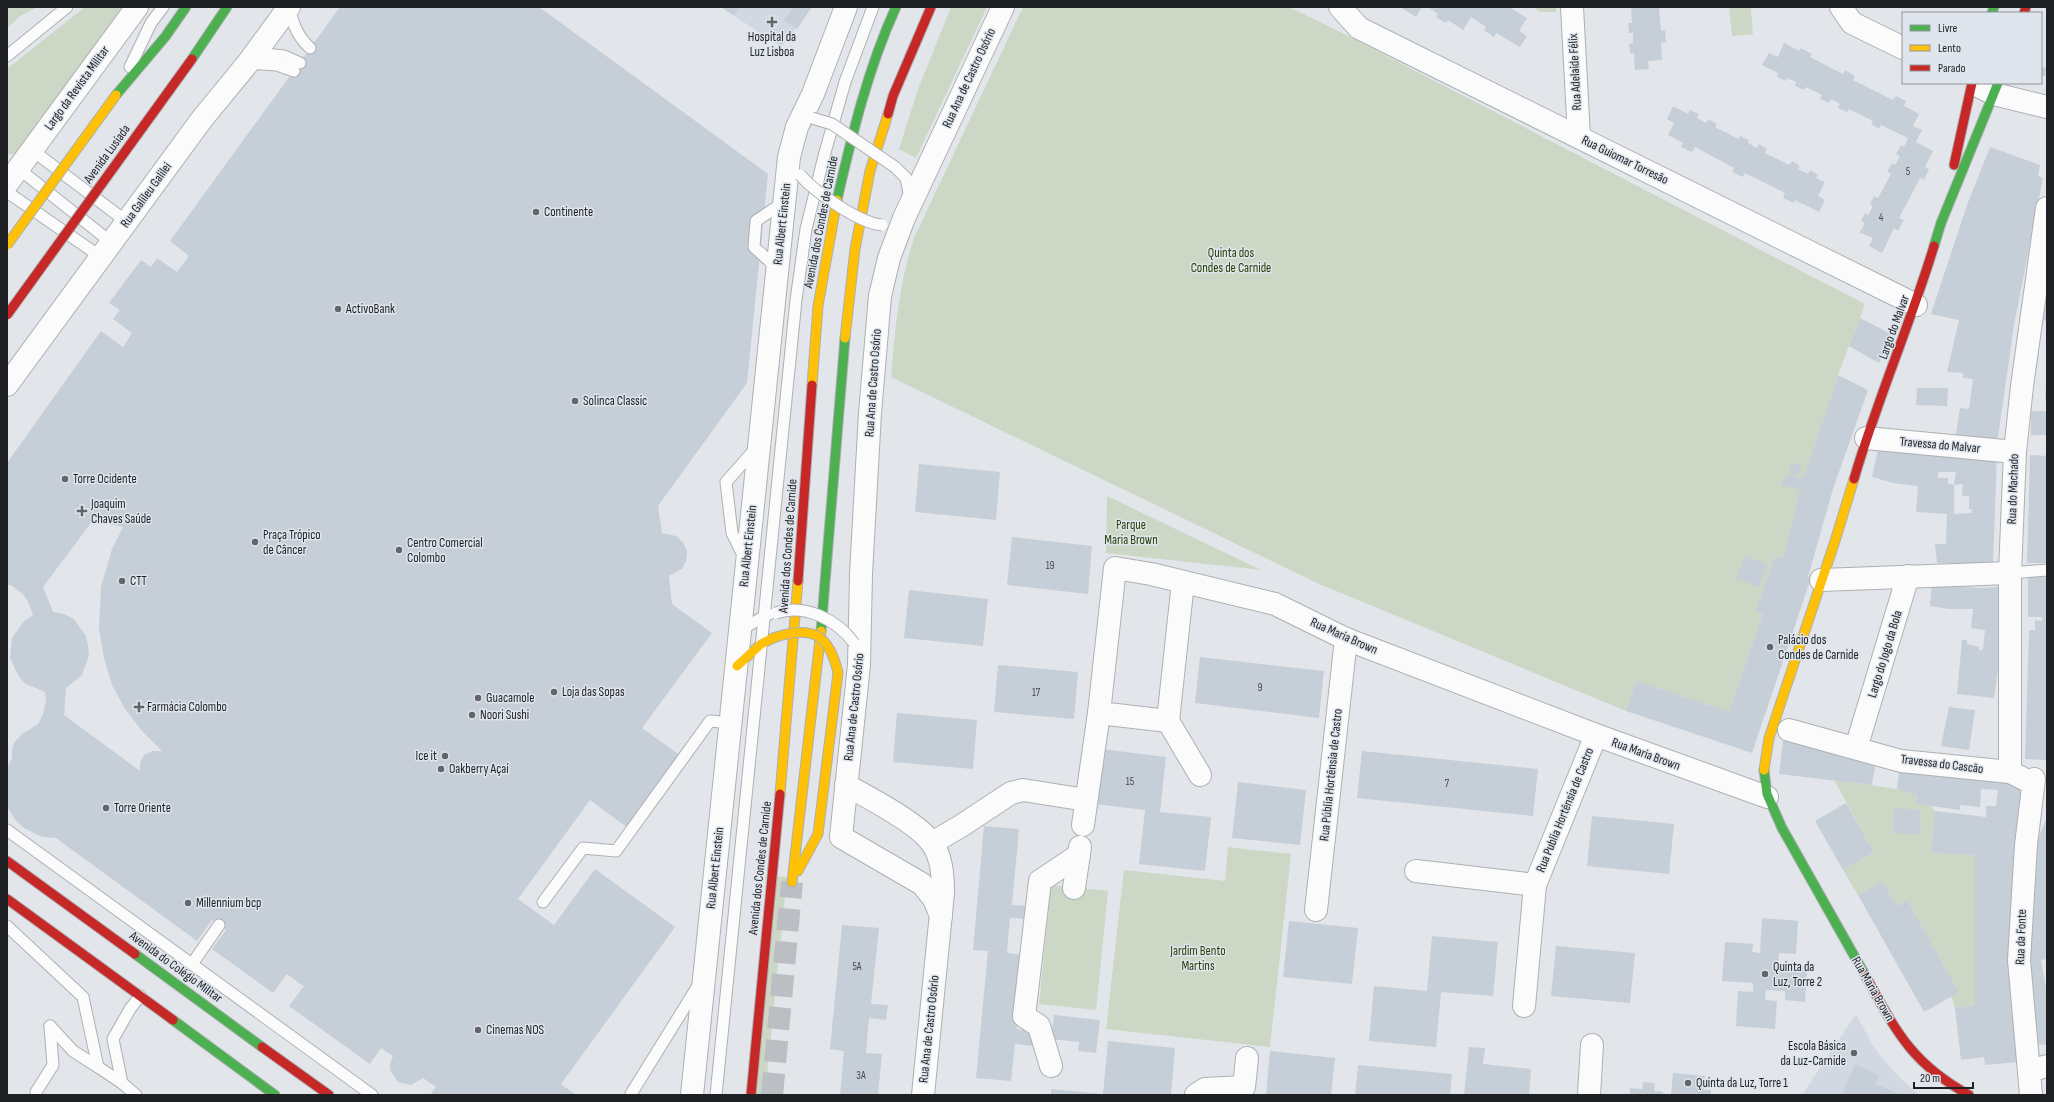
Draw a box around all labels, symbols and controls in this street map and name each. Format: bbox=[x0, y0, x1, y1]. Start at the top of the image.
legend bbox=[1902, 12, 2042, 84]
marker: Hospital da Luz Lisboa bbox=[766, 16, 778, 28]
text: Livre bbox=[1938, 21, 1958, 36]
street label: Rua Ana de Castro Osório bbox=[939, 25, 999, 131]
place label: Hospital da Luz Lisboa bbox=[748, 29, 796, 60]
street label: Rua Adelaide Félix bbox=[1565, 33, 1585, 111]
text: Lento bbox=[1938, 41, 1961, 56]
street label: Largo da Revista Militar bbox=[41, 43, 113, 133]
text: Parado bbox=[1938, 61, 1965, 76]
street label: Avenida Lusíada bbox=[80, 121, 134, 187]
street label: Rua Guiomar Torresão bbox=[1579, 132, 1671, 188]
street label: Avenida dos Condes de Carnide bbox=[800, 155, 842, 290]
street label: Rua Galileu Galilei bbox=[117, 159, 175, 231]
house number: 5 bbox=[1906, 165, 1910, 178]
street label: Rua Albert Einstein bbox=[770, 182, 794, 266]
place label: Continente bbox=[544, 204, 593, 220]
marker: Continente bbox=[531, 207, 541, 217]
house number: 4 bbox=[1879, 211, 1884, 224]
park label: Quinta dos Condes de Carnide bbox=[1191, 245, 1271, 276]
street label: Largo do Malvar bbox=[1875, 292, 1913, 361]
place label: ActivoBank bbox=[345, 301, 395, 317]
marker: ActivoBank bbox=[333, 304, 343, 314]
street label: Rua Ana de Castro Osório bbox=[861, 328, 885, 438]
place label: Solinca Classic bbox=[583, 393, 647, 409]
marker: Solinca Classic bbox=[570, 396, 580, 406]
street label: Travessa do Malvar bbox=[1899, 434, 1981, 457]
street label: Rua do Machado bbox=[2004, 453, 2022, 525]
place label: Torre Ocidente bbox=[73, 471, 137, 487]
marker: Torre Ocidente bbox=[60, 474, 70, 484]
street label: Avenida dos Condes de Carnide bbox=[775, 478, 801, 615]
place label: Joaquim Chaves Saúde bbox=[90, 496, 151, 527]
street label: Rua Albert Einstein bbox=[736, 504, 760, 588]
marker: Joaquim Chaves Saúde bbox=[76, 505, 88, 517]
park label: Parque Maria Brown bbox=[1104, 517, 1158, 548]
place label: Praça Trópico de Câncer bbox=[263, 527, 321, 558]
place label: Centro Comercial Colombo bbox=[407, 535, 483, 566]
marker: Praça Trópico de Câncer bbox=[250, 537, 260, 547]
marker: Centro Comercial Colombo bbox=[394, 545, 404, 555]
house number: 19 bbox=[1046, 559, 1054, 572]
place label: CTT bbox=[130, 573, 147, 589]
marker: CTT bbox=[117, 576, 127, 586]
street label: Largo do Jogo da Bola bbox=[1864, 608, 1906, 700]
street label: Rua Maria Brown bbox=[1308, 614, 1380, 658]
place label: Palácio dos Condes de Carnide bbox=[1778, 632, 1859, 663]
marker: Palácio dos Condes de Carnide bbox=[1765, 642, 1775, 652]
street label: Rua Ana de Castro Osório bbox=[840, 652, 868, 762]
house number: 9 bbox=[1258, 681, 1263, 694]
place label: Loja das Sopas bbox=[562, 684, 625, 700]
house number: 17 bbox=[1032, 686, 1041, 699]
marker: Loja das Sopas bbox=[549, 687, 559, 697]
place label: Guacamole bbox=[486, 690, 534, 706]
marker: Guacamole bbox=[473, 693, 483, 703]
place label: Farmácia Colombo bbox=[147, 699, 227, 715]
marker: Farmácia Colombo bbox=[134, 702, 144, 712]
place label: Noori Sushi bbox=[480, 707, 529, 723]
street label: Rua Públia Hortênsia de Castro bbox=[1316, 708, 1346, 842]
marker: Noori Sushi bbox=[467, 710, 477, 720]
street label: Rua Maria Brown bbox=[1609, 734, 1683, 774]
street label: Rua Publia Hortênsia de Castro bbox=[1533, 745, 1597, 875]
place label: Ice it bbox=[416, 748, 437, 764]
marker: Ice it bbox=[440, 751, 450, 761]
street label: Travessa do Cascão bbox=[1900, 751, 1984, 777]
place label: Oakberry Açaí bbox=[449, 761, 509, 777]
marker: Oakberry Açaí bbox=[436, 764, 446, 774]
house number: 15 bbox=[1126, 775, 1134, 788]
house number: 7 bbox=[1445, 777, 1450, 790]
place label: Torre Oriente bbox=[114, 800, 171, 816]
street label: Avenida dos Condes de Carnide bbox=[745, 800, 775, 937]
marker: Torre Oriente bbox=[101, 803, 111, 813]
street label: Rua Albert Einstein bbox=[703, 826, 727, 910]
place label: Millennium bcp bbox=[196, 895, 261, 911]
marker: Millennium bcp bbox=[183, 898, 193, 908]
street label: Rua da Fonte bbox=[2012, 909, 2030, 965]
street label: Avenida do Colégio Militar bbox=[126, 927, 226, 1006]
park label: Jardim Bento Martins bbox=[1169, 943, 1226, 974]
street label: Rua Maria Brown bbox=[1848, 954, 1898, 1024]
place label: Quinta da Luz, Torre 2 bbox=[1773, 959, 1822, 990]
house number: 5A bbox=[852, 960, 862, 973]
marker: Quinta da Luz, Torre 2 bbox=[1760, 969, 1770, 979]
street label: Rua Ana de Castro Osório bbox=[915, 974, 943, 1084]
place label: Cinemas NOS bbox=[486, 1022, 545, 1038]
marker: Cinemas NOS bbox=[473, 1025, 483, 1035]
place label: Escola Básica da Luz-Carnide bbox=[1780, 1038, 1846, 1069]
marker: Escola Básica da Luz-Carnide bbox=[1849, 1048, 1859, 1058]
scale bar bbox=[1914, 1064, 1973, 1090]
house number: 3A bbox=[856, 1069, 866, 1082]
text: 20 m bbox=[1920, 1071, 1940, 1086]
place label: Quinta da Luz, Torre 1 bbox=[1696, 1075, 1788, 1091]
marker: Quinta da Luz, Torre 1 bbox=[1683, 1078, 1693, 1088]

